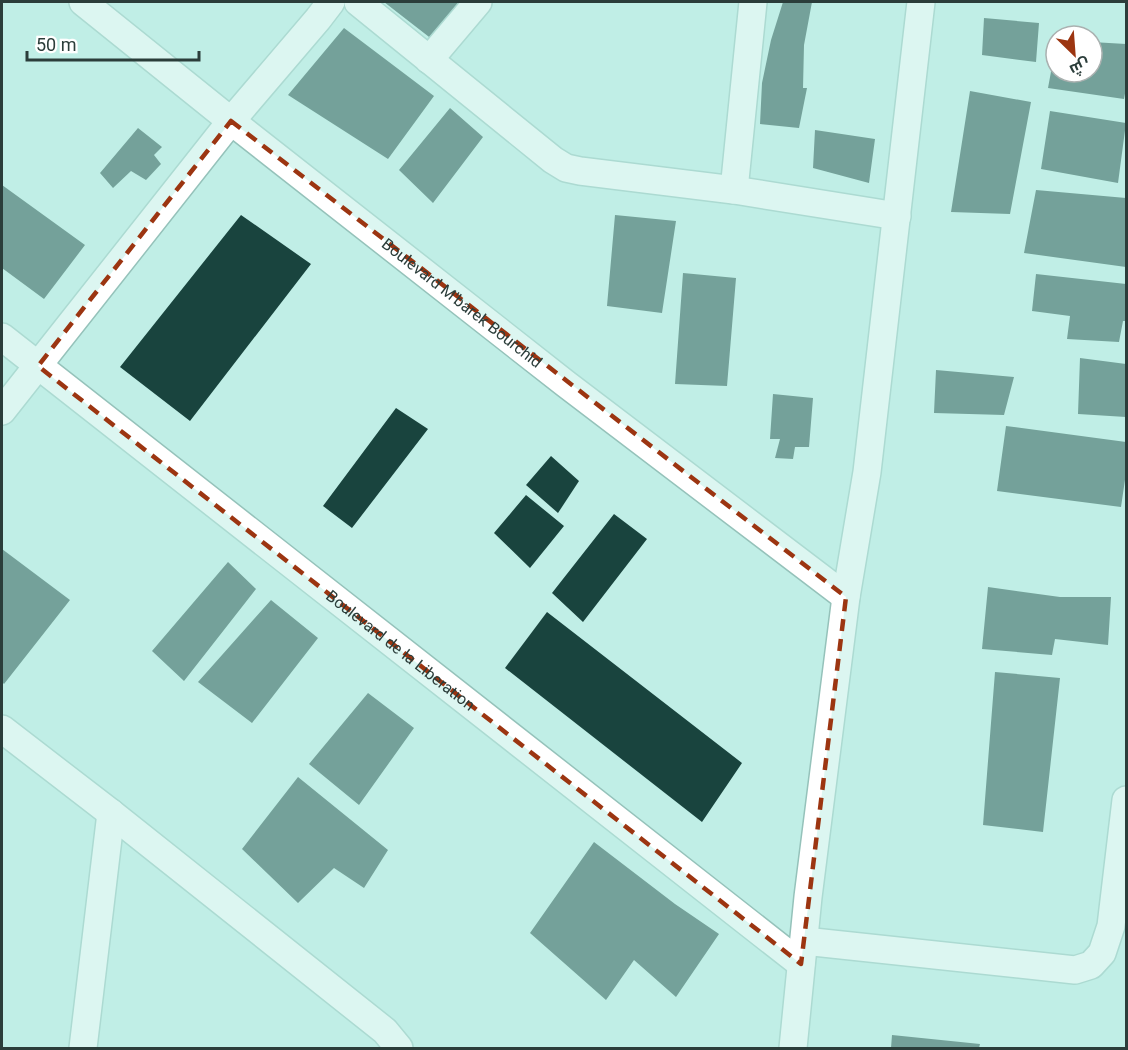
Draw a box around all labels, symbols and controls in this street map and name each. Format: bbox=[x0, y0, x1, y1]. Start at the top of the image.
scale bar bbox=[27, 24, 200, 62]
north arrow bbox=[1044, 24, 1104, 84]
text: 50 m bbox=[36, 34, 76, 55]
text: ش bbox=[1067, 54, 1093, 80]
street label: Boulevard M'barek Bourchid bbox=[378, 234, 546, 372]
street label: Boulevard de la Liberation bbox=[322, 586, 479, 715]

